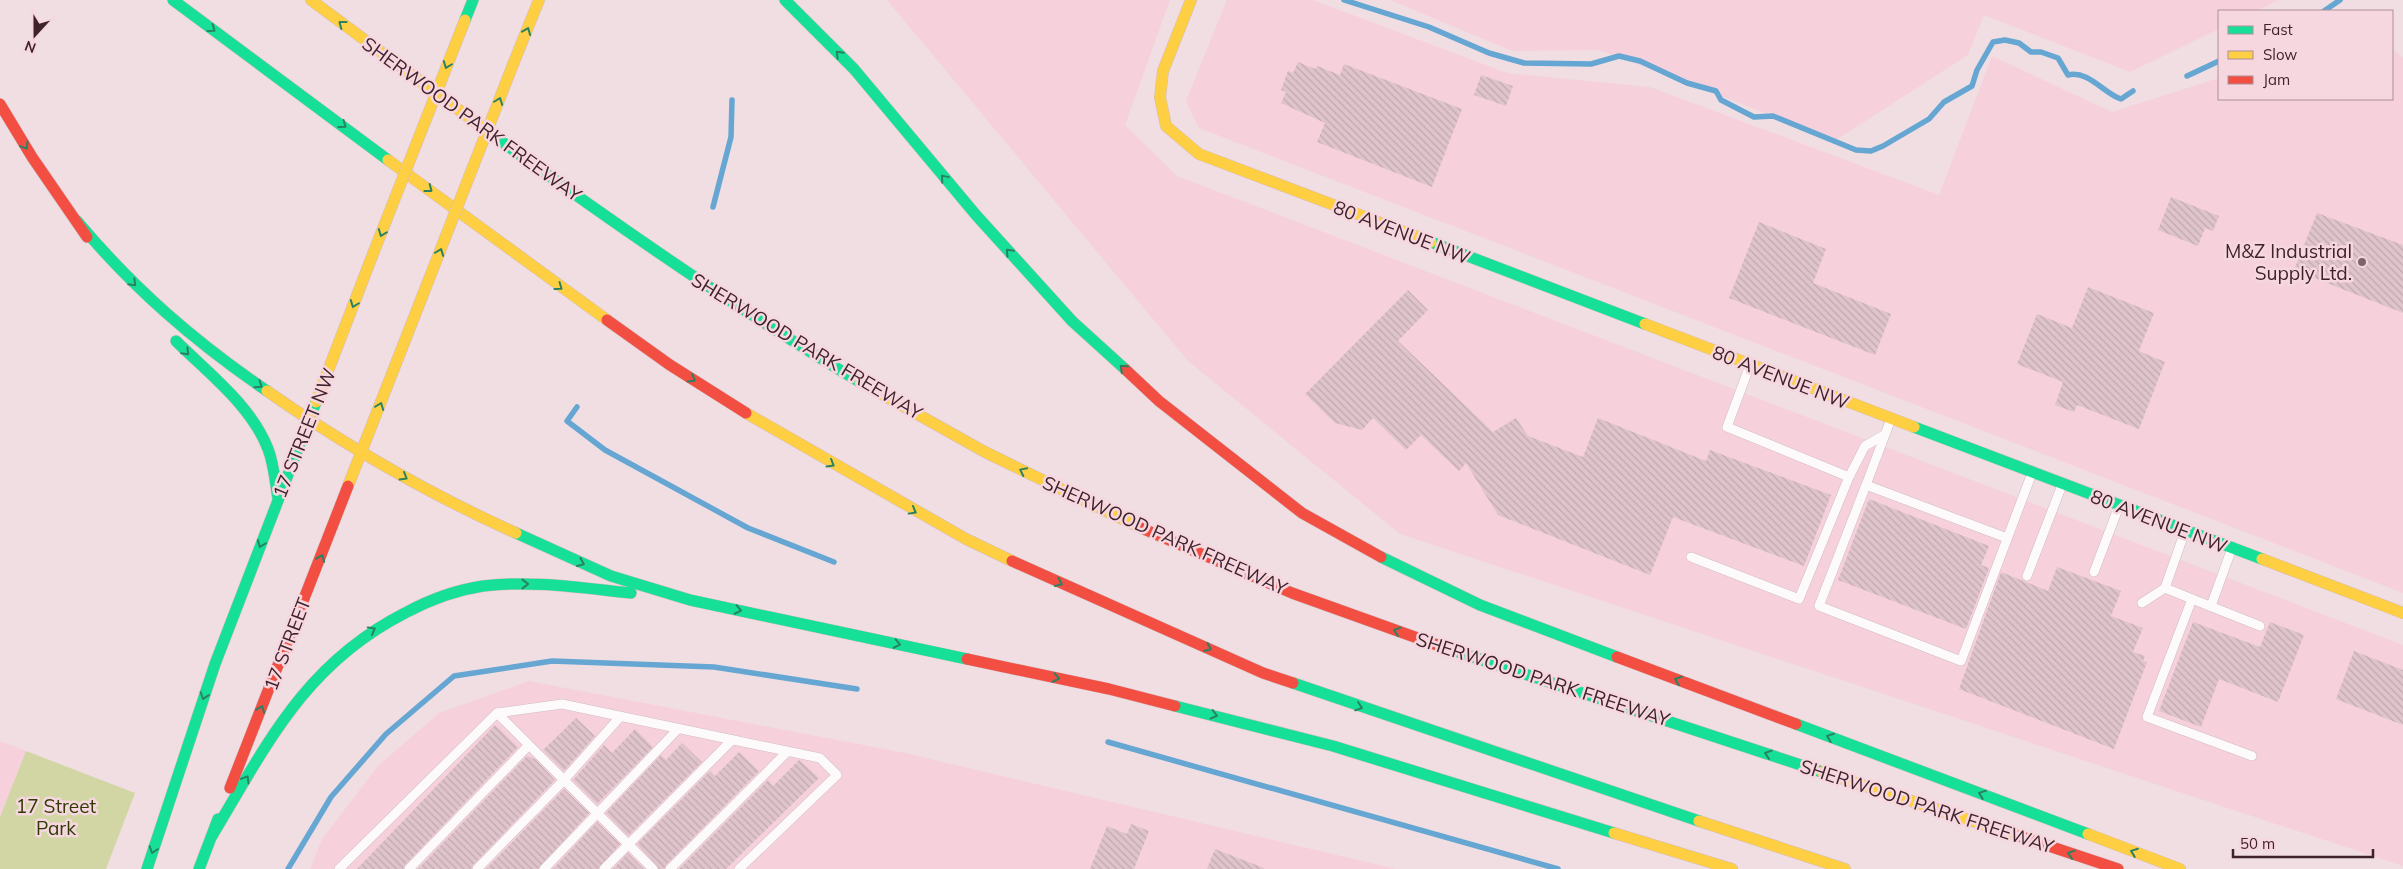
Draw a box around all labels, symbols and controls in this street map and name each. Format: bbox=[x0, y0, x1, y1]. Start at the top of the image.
north arrow bbox=[10, 10, 60, 60]
legend bbox=[2218, 10, 2393, 100]
text: Fast bbox=[2263, 20, 2293, 39]
one-way arrow bbox=[338, 21, 348, 30]
one-way arrow bbox=[206, 23, 216, 32]
one-way arrow bbox=[520, 27, 531, 36]
street label: SHERWOOD PARK FREEWAY bbox=[358, 31, 587, 207]
text: N bbox=[22, 37, 39, 57]
text: Slow bbox=[2263, 45, 2297, 64]
one-way arrow bbox=[836, 51, 845, 60]
one-way arrow bbox=[443, 61, 453, 69]
text: Jam bbox=[2263, 70, 2290, 89]
one-way arrow bbox=[493, 97, 503, 105]
one-way arrow bbox=[337, 119, 347, 128]
one-way arrow bbox=[19, 140, 29, 149]
one-way arrow bbox=[942, 175, 950, 184]
one-way arrow bbox=[423, 184, 432, 192]
street label: 80 AVENUE NW bbox=[1330, 195, 1474, 269]
one-way arrow bbox=[377, 228, 388, 237]
place label: M&Z Industrial Supply Ltd. bbox=[2225, 239, 2352, 285]
one-way arrow bbox=[434, 248, 444, 257]
one-way arrow bbox=[1006, 249, 1015, 258]
marker: M&Z Industrial Supply Ltd. bbox=[2356, 256, 2368, 268]
street label: SHERWOOD PARK FREEWAY bbox=[687, 267, 927, 425]
one-way arrow bbox=[127, 277, 136, 286]
one-way arrow bbox=[553, 281, 562, 289]
one-way arrow bbox=[350, 300, 360, 308]
street label: 80 AVENUE NW bbox=[1709, 340, 1853, 414]
one-way arrow bbox=[180, 346, 189, 355]
street label: 17 STREET NW bbox=[267, 365, 341, 501]
one-way arrow bbox=[1120, 365, 1129, 374]
one-way arrow bbox=[687, 373, 696, 382]
one-way arrow bbox=[253, 379, 263, 388]
one-way arrow bbox=[374, 402, 384, 411]
one-way arrow bbox=[825, 458, 834, 468]
one-way arrow bbox=[1019, 467, 1028, 477]
one-way arrow bbox=[398, 470, 407, 480]
street label: SHERWOOD PARK FREEWAY bbox=[1039, 470, 1291, 600]
street label: 80 AVENUE NW bbox=[2087, 484, 2231, 558]
one-way arrow bbox=[908, 504, 917, 514]
one-way arrow bbox=[257, 539, 267, 548]
one-way arrow bbox=[314, 554, 325, 563]
one-way arrow bbox=[576, 556, 585, 567]
one-way arrow bbox=[1054, 576, 1063, 587]
one-way arrow bbox=[522, 579, 529, 589]
street label: 17 STREET bbox=[258, 594, 316, 694]
one-way arrow bbox=[733, 604, 742, 615]
one-way arrow bbox=[366, 626, 375, 636]
one-way arrow bbox=[1394, 627, 1402, 637]
street label: SHERWOOD PARK FREEWAY bbox=[1413, 627, 1673, 732]
one-way arrow bbox=[892, 638, 901, 649]
one-way arrow bbox=[1203, 642, 1212, 652]
one-way arrow bbox=[1051, 672, 1060, 683]
one-way arrow bbox=[1674, 676, 1683, 686]
one-way arrow bbox=[200, 691, 210, 700]
one-way arrow bbox=[1354, 701, 1363, 711]
one-way arrow bbox=[255, 705, 266, 714]
one-way arrow bbox=[1209, 709, 1218, 720]
one-way arrow bbox=[1826, 733, 1835, 743]
one-way arrow bbox=[1764, 749, 1772, 759]
street label: SHERWOOD PARK FREEWAY bbox=[1797, 754, 2057, 859]
one-way arrow bbox=[240, 776, 250, 785]
one-way arrow bbox=[1978, 790, 1987, 801]
park label: 17 Street Park bbox=[16, 794, 96, 840]
scale bar bbox=[2233, 826, 2373, 858]
text: 50 m bbox=[2240, 834, 2275, 853]
one-way arrow bbox=[148, 846, 158, 854]
one-way arrow bbox=[2130, 848, 2139, 858]
one-way arrow bbox=[2068, 849, 2076, 859]

